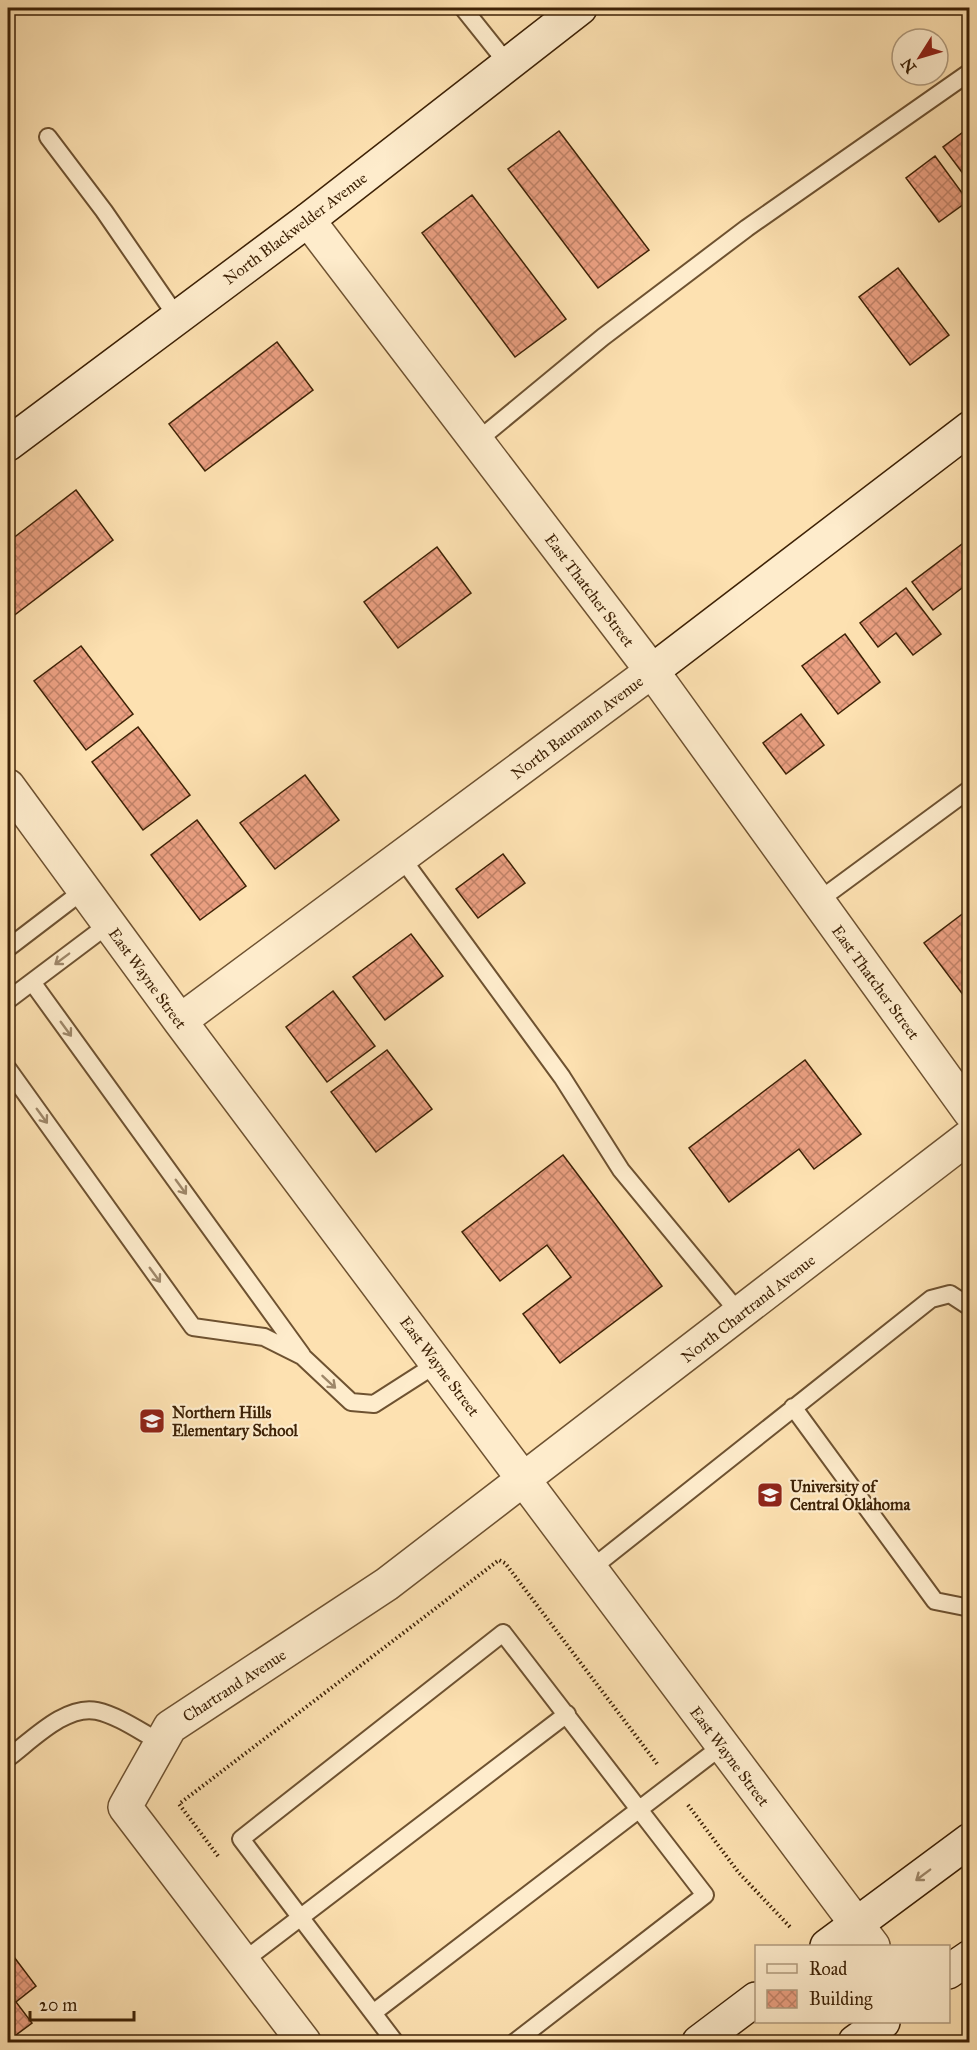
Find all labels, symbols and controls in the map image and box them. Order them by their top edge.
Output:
north arrow [890,27,950,87]
text: N [896,54,920,77]
street label: North Blackwelder Avenue [220,168,371,289]
street label: East Thatcher Street [541,530,639,651]
street label: North Baumann Avenue [508,671,647,783]
street label: East Thatcher Street [828,921,924,1044]
street label: East Wayne Street [105,924,191,1033]
one-way arrow [55,953,71,965]
one-way arrow [60,1021,72,1037]
one-way arrow [35,1108,48,1124]
one-way arrow [174,1179,187,1195]
street label: North Chartrand Avenue [678,1250,819,1367]
one-way arrow [149,1266,161,1282]
street label: East Wayne Street [396,1313,484,1420]
one-way arrow [321,1375,336,1389]
place label: Northern Hills Elementary School [172,1403,298,1441]
school or university icon: Northern Hills Elementary School [137,1406,167,1436]
place label: University of Central Oklahoma [790,1477,911,1514]
school or university icon: University of Central Oklahoma [755,1480,785,1510]
street label: Chartrand Avenue [179,1645,290,1726]
street label: East Wayne Street [686,1703,774,1810]
one-way arrow [915,1869,931,1881]
legend [755,1945,950,2023]
text: Road [809,1958,847,1980]
scale bar [30,1984,134,2022]
text: Building [809,1988,873,2011]
text: 20 m [39,1994,77,2016]

